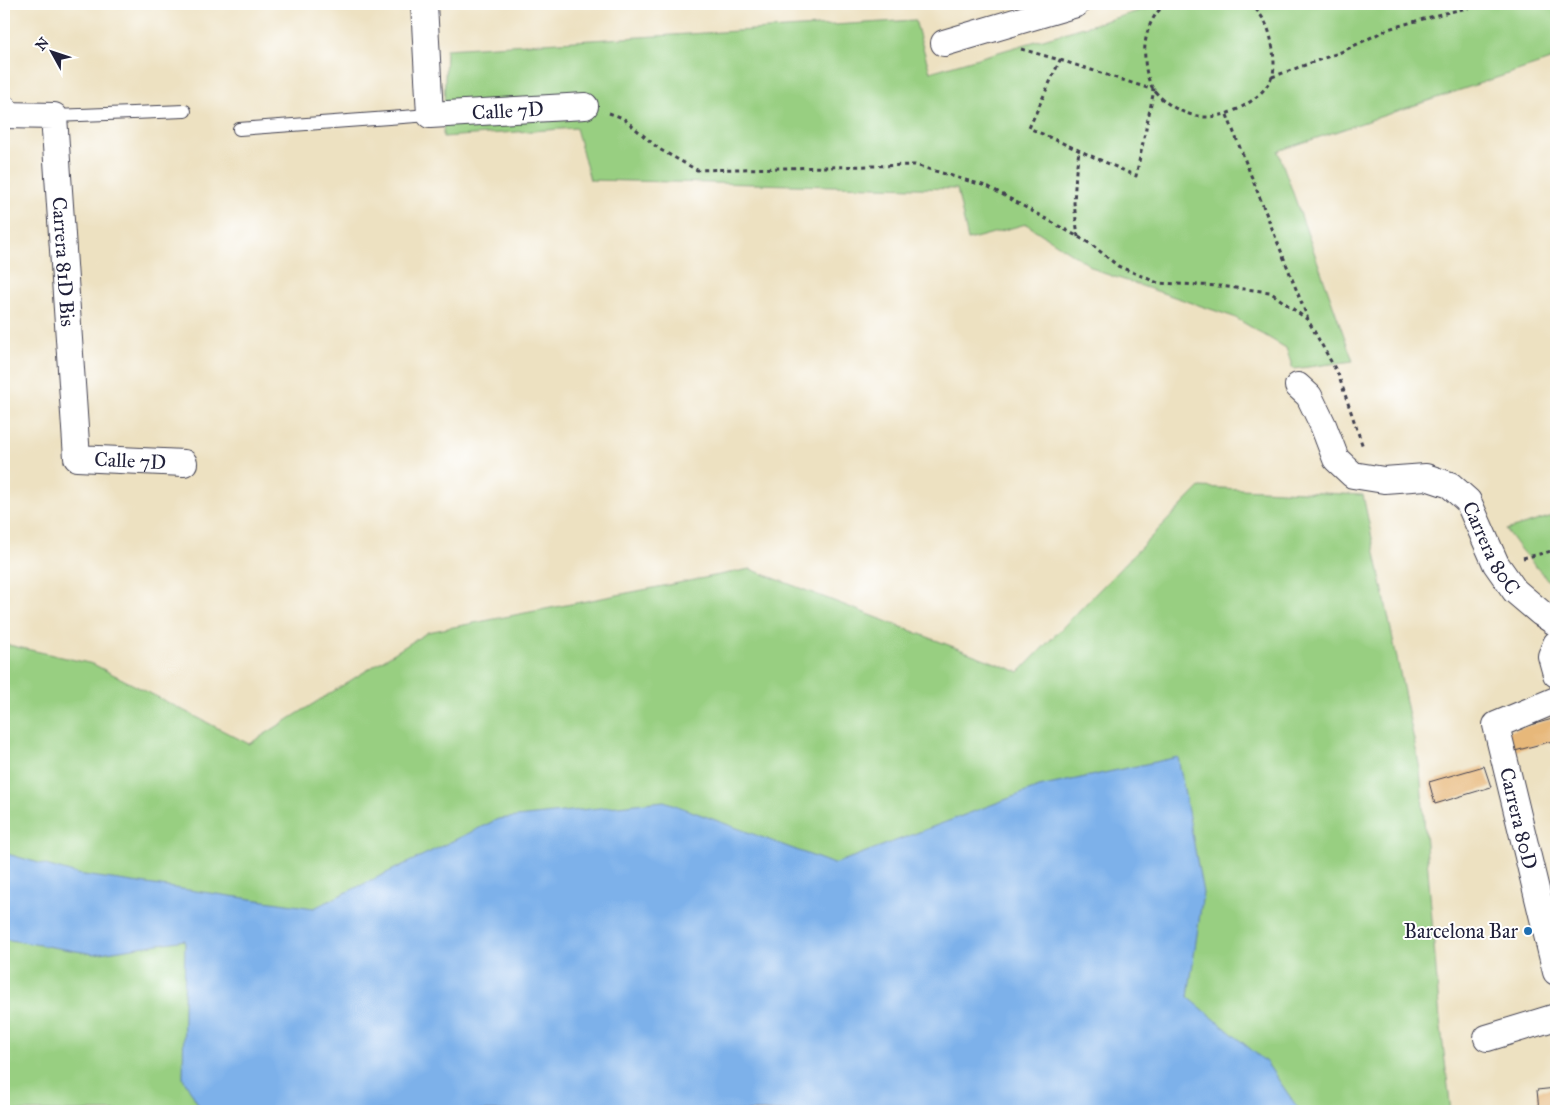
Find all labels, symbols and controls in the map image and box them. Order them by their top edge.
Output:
north arrow [28,28,78,78]
text: N [32,34,53,54]
street label: Calle 7D [471,96,544,125]
street label: Carrera 81D Bis [47,196,80,327]
street label: Calle 7D [94,447,167,474]
street label: Carrera 80C [1458,498,1525,599]
street label: Carrera 80D [1495,765,1543,871]
place label: Barcelona Bar [1404,919,1518,943]
marker: Barcelona Bar [1522,925,1534,937]

